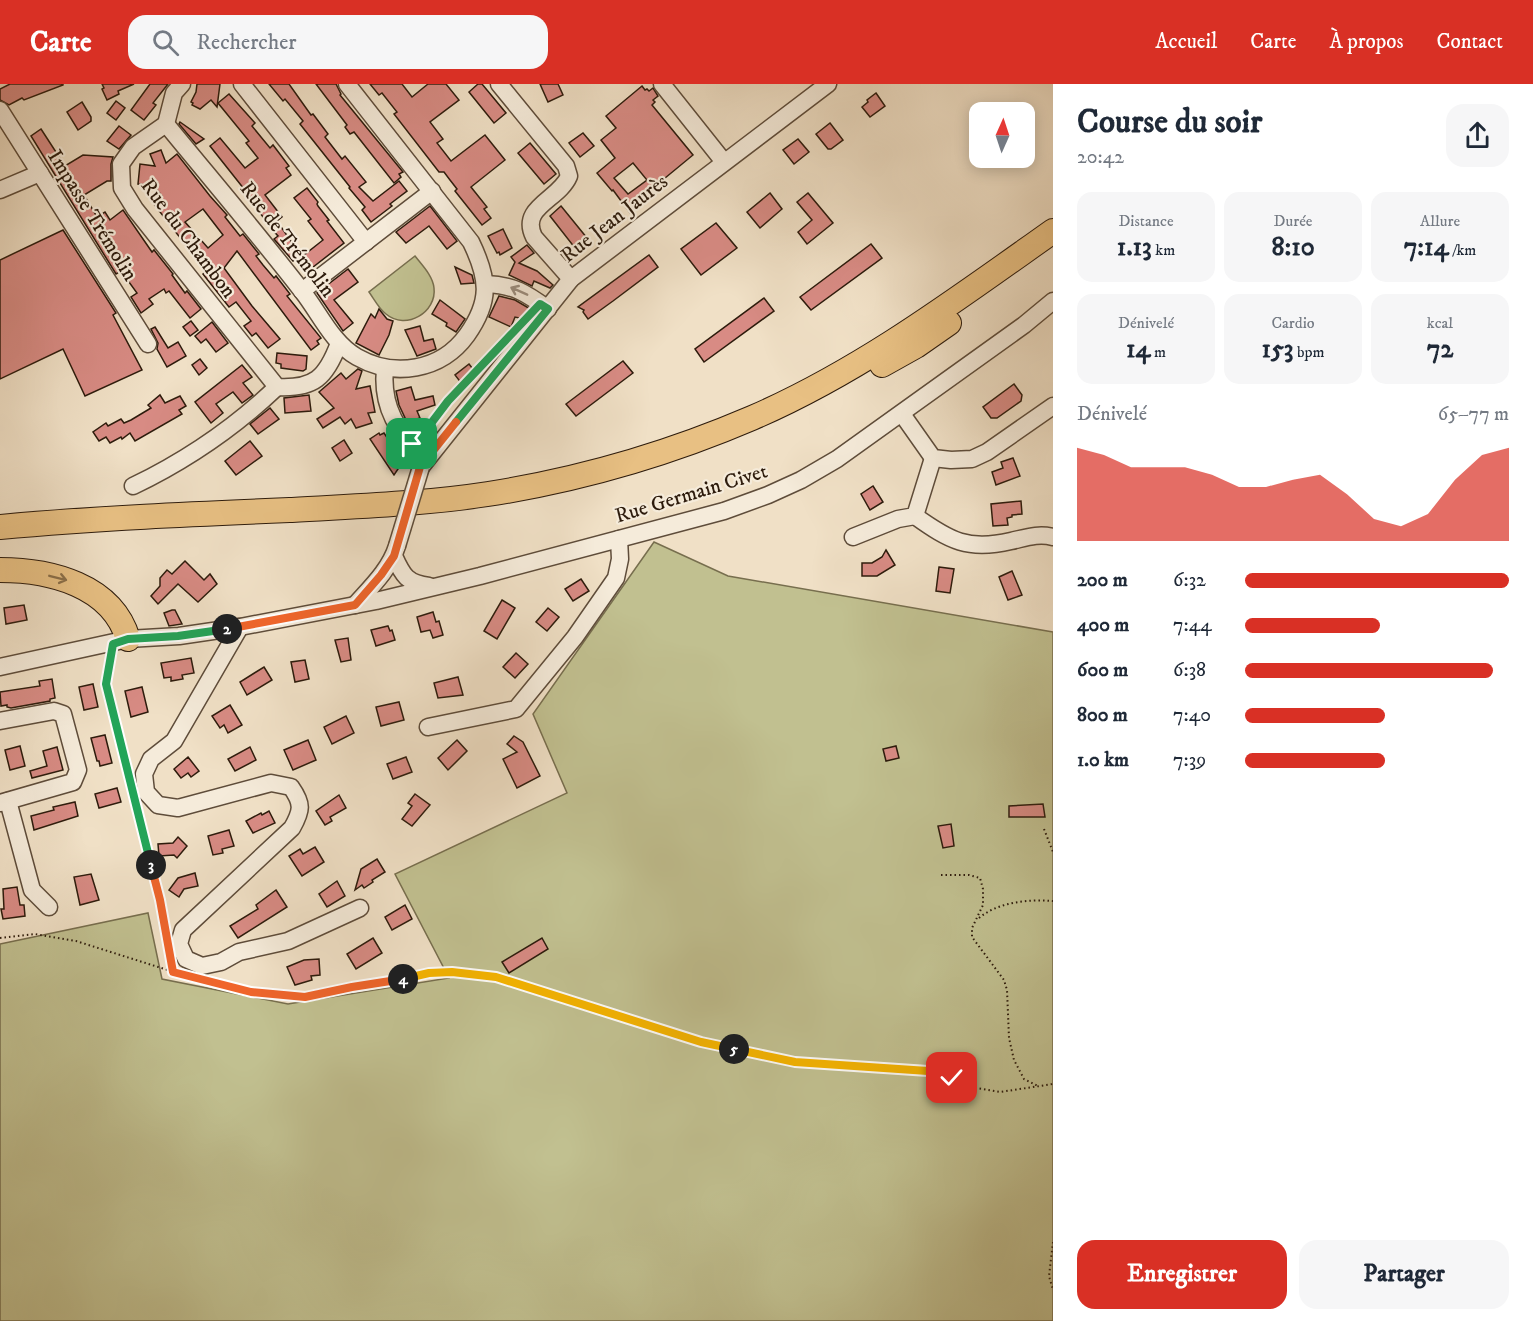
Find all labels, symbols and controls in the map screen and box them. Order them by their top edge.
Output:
search box [128,15,548,69]
text: Carte [30,25,92,60]
icon: search [149,26,182,59]
text: Rechercher [197,29,297,56]
text: Accueil [1155,29,1217,55]
text: Carte [1250,29,1296,55]
text: À propos [1329,29,1404,55]
text: Contact [1437,29,1503,55]
north arrow [969,102,1035,168]
map controls [969,102,1035,168]
text: Course du soir [1077,102,1262,143]
button: share [1446,104,1509,167]
street label: Impasse Trémolin [41,145,143,286]
text: 20:42 [1077,145,1124,170]
street label: Rue Jean Jaurès [556,169,673,269]
street label: Rue du Chambon [135,174,242,304]
street label: Rue de Trémolin [234,177,340,303]
text: Distance [1118,211,1174,231]
text: Durée [1274,211,1312,231]
text: Allure [1420,211,1460,231]
text: 1.13 [1117,231,1152,264]
text: 8:10 [1271,231,1315,264]
text: 7:14 [1404,231,1449,264]
text: km [1152,240,1175,260]
text: /km [1449,240,1476,260]
one-way arrow [510,285,528,296]
text: Dénivelé [1118,313,1174,333]
text: Cardio [1271,313,1315,333]
text: kcal [1427,313,1453,333]
text: 14 [1126,333,1151,366]
text: 153 [1262,333,1294,366]
text: 72 [1427,333,1453,366]
text: m [1151,342,1166,362]
text: bpm [1294,342,1325,362]
text: Dénivelé [1077,402,1147,427]
text: 65–77 m [1438,402,1509,427]
pin [386,418,437,469]
icon: arrive [395,427,428,460]
street label: Rue Germain Civet [612,458,771,529]
text: 200 m [1077,568,1128,593]
text: 6:32 [1173,568,1206,593]
one-way arrow [48,572,67,584]
text: 400 m [1077,613,1129,638]
text: 7:44 [1173,613,1212,638]
pin: 2 [212,614,242,644]
text: 2 [223,619,231,639]
text: 600 m [1077,658,1128,683]
text: 6:38 [1173,658,1206,683]
text: 800 m [1077,703,1128,728]
text: 7:40 [1173,703,1211,728]
text: 1.0 km [1077,748,1129,773]
text: 7:39 [1173,748,1206,773]
pin: 3 [136,850,166,880]
text: 3 [148,855,154,875]
pin: 4 [388,964,418,994]
text: 4 [398,969,408,989]
pin: 5 [719,1034,749,1064]
text: 5 [730,1039,738,1059]
pin [926,1052,977,1103]
icon: check [935,1061,968,1094]
button: Enregistrer [1077,1240,1287,1309]
button: Partager [1299,1240,1509,1309]

